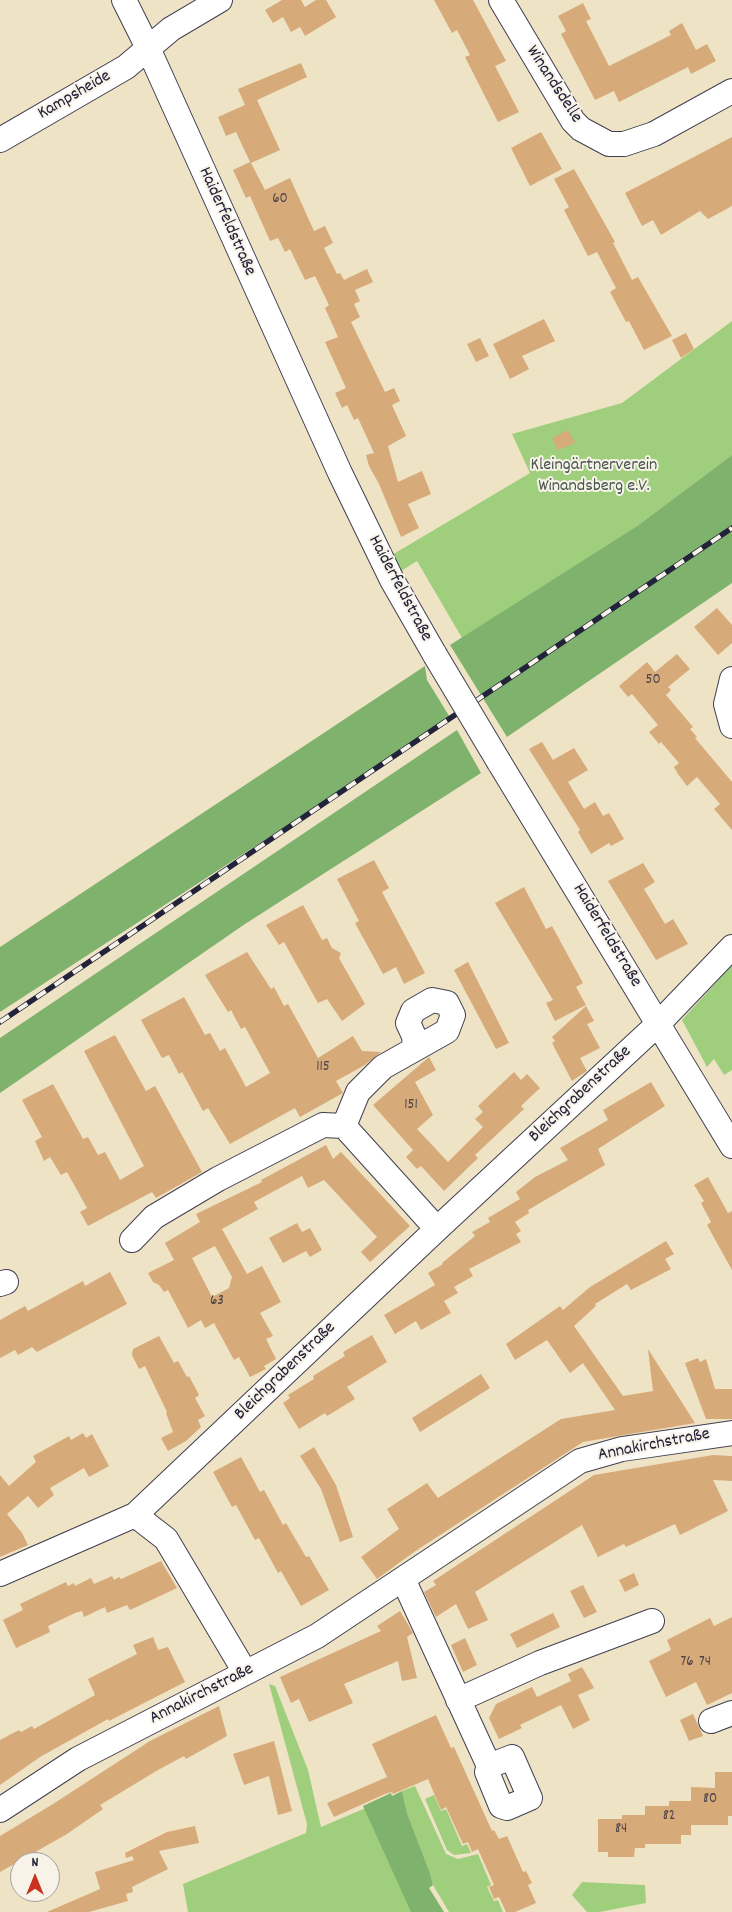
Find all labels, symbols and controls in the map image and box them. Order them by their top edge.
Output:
street label: Winandsdelle [520,42,586,128]
street label: Kampsheide [35,66,115,126]
street label: Haiderfeldstraße [192,164,260,280]
house number: 60 [272,191,288,209]
park label: Kleingärtnerverein Winandsberg e.V. [531,456,657,498]
street label: Haiderfeldstraße [362,532,436,646]
house number: 50 [645,672,661,690]
street label: Haiderfeldstraße [567,880,645,992]
street label: Bleichgrabenstraße [525,1042,637,1148]
house number: 115 [316,1059,330,1077]
house number: 151 [404,1097,418,1115]
house number: 63 [210,1293,224,1311]
street label: Bleichgrabenstraße [231,1318,341,1426]
street label: Annakirchstraße [596,1425,712,1467]
house number: 76 [680,1654,694,1672]
house number: 74 [699,1654,711,1672]
street label: Annakirchstraße [147,1660,257,1730]
house number: 80 [703,1791,717,1809]
house number: 82 [663,1808,675,1826]
house number: 84 [615,1821,627,1839]
north arrow [10,1852,60,1902]
text: N [32,1853,38,1873]

